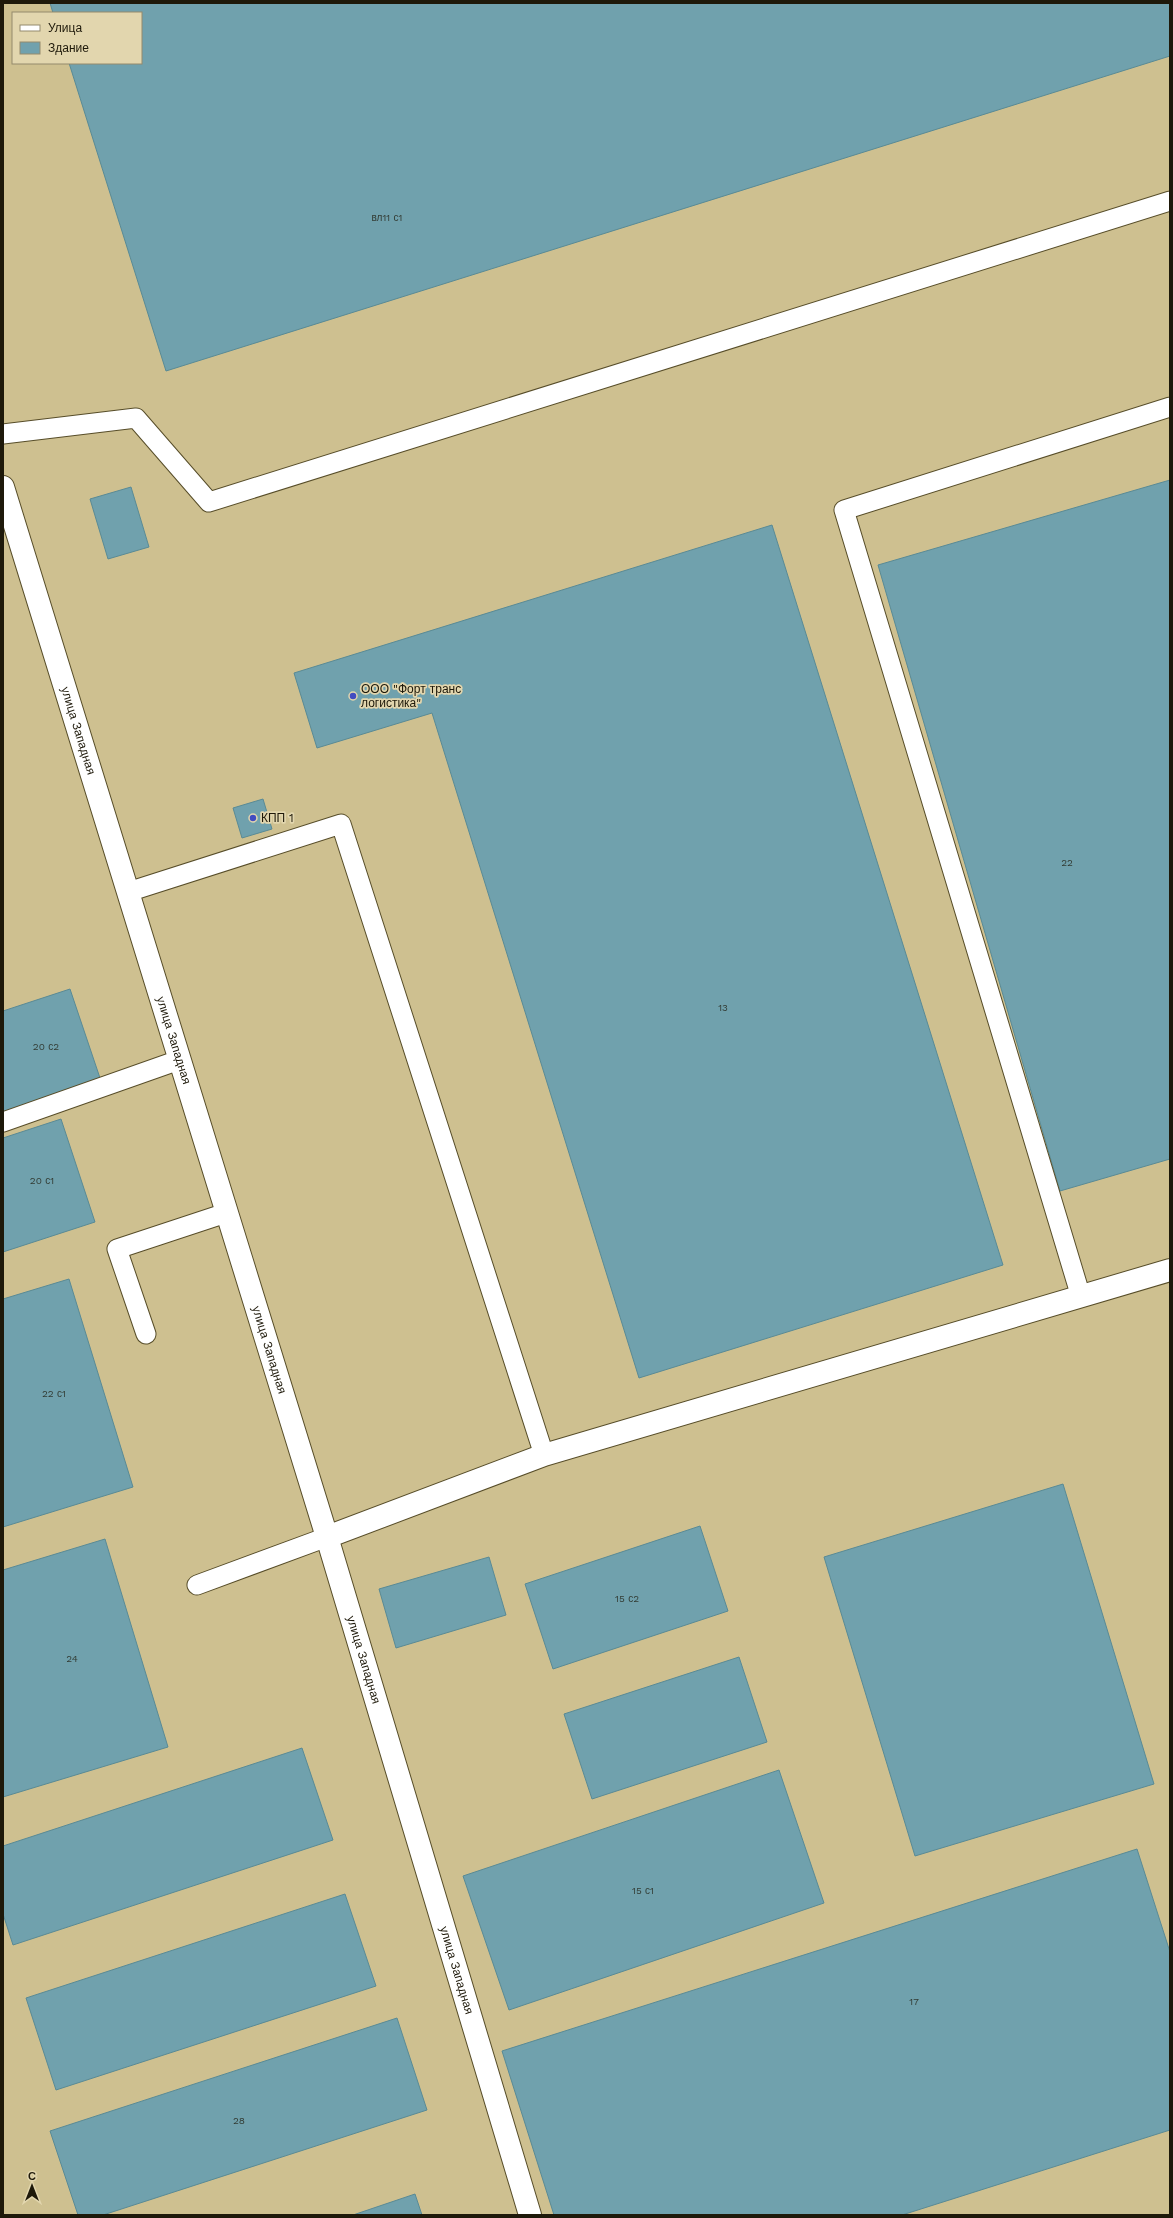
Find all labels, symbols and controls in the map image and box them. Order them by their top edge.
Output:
legend [12,12,142,64]
text: Улица [48,21,82,35]
text: Здание [48,41,89,55]
house number: вл11 с1 [371,212,403,223]
place label: ООО "Форт транс логистика" [361,682,461,710]
street label: улица Западная [58,685,98,776]
marker: ООО "Форт транс логистика" [348,691,358,701]
place label: КПП 1 [261,811,294,825]
marker: КПП 1 [248,813,258,823]
house number: 22 [1061,857,1073,868]
street label: улица Западная [154,995,194,1086]
house number: 13 [718,1002,728,1013]
house number: 20 с2 [33,1041,59,1052]
house number: 20 с1 [30,1175,54,1186]
street label: улица Западная [249,1304,289,1395]
house number: 22 с1 [42,1388,66,1399]
house number: 15 с2 [615,1593,639,1604]
street label: улица Западная [344,1614,384,1705]
house number: 24 [66,1653,78,1664]
house number: 15 с1 [632,1885,654,1896]
street label: улица Западная [437,1925,476,2016]
house number: 17 [909,1996,919,2007]
house number: 28 [233,2115,245,2126]
north arrow [12,2166,52,2206]
text: С [28,2170,36,2183]

